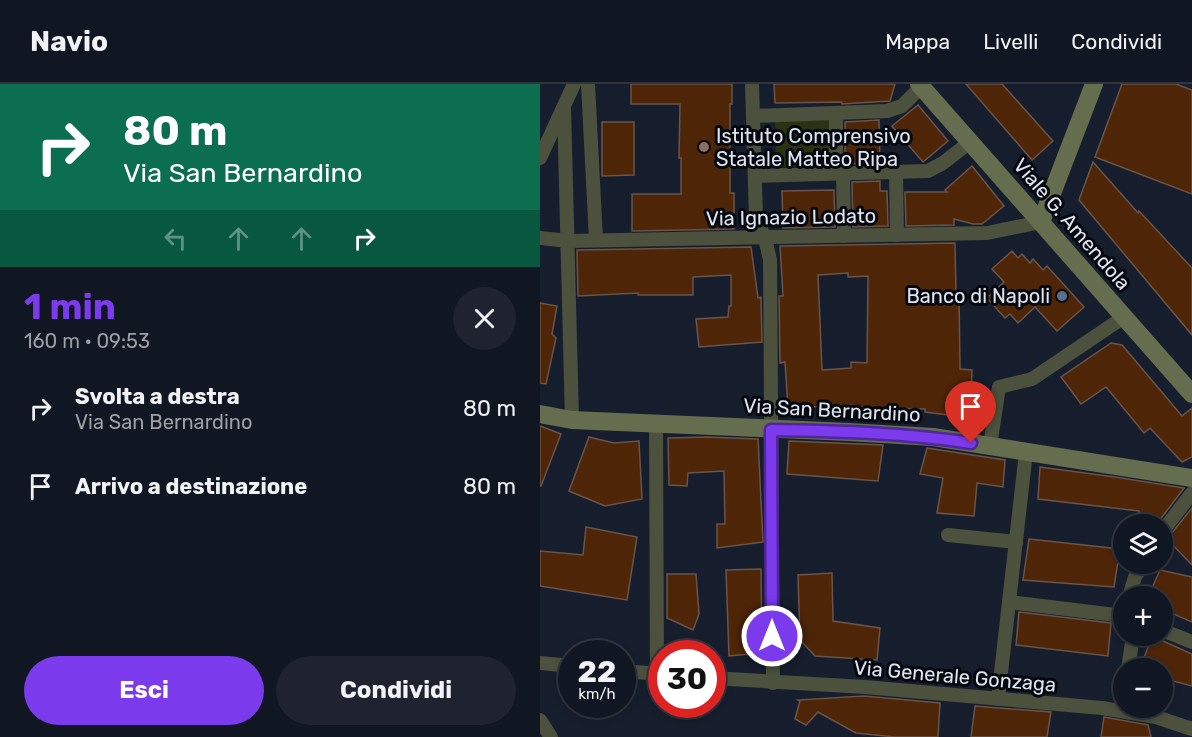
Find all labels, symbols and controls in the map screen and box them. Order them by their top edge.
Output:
text: Navio [30,25,108,58]
text: Mappa [885,29,950,54]
text: Livelli [983,29,1038,54]
text: Condividi [1071,29,1162,54]
text: 80 m [123,106,227,156]
icon: right [24,108,102,186]
place label: Istituto Comprensivo Statale Matteo Ripa [716,124,911,171]
marker: Istituto Comprensivo Statale Matteo Ripa [697,140,711,154]
street label: Viale G. Amendola [1008,153,1136,295]
text: Via San Bernardino [123,157,362,189]
street label: Via Ignazio Lodato [706,204,876,230]
icon: left [159,222,192,255]
icon: ahead [222,222,255,255]
icon: ahead [285,222,318,255]
icon: right [348,222,381,255]
place label: Banco di Napoli [906,284,1050,308]
text: 1 min [24,285,116,328]
button: close [453,287,516,350]
marker: Banco di Napoli [1055,289,1069,303]
text: 160 m · 09:53 [24,329,150,353]
pin [945,381,996,443]
text: Svolta a destra [75,383,240,410]
icon: arrive [954,390,987,423]
icon: right [24,392,57,425]
street label: Via San Bernardino [743,393,921,427]
text: 80 m [463,395,516,422]
text: Via San Bernardino [75,410,252,434]
icon: arrive [24,470,57,503]
text: Arrivo a destinazione [75,473,307,500]
text: 80 m [463,473,516,500]
map controls [1113,514,1173,718]
button: layers [1113,514,1173,574]
button: + [1113,586,1173,646]
position arrow [740,604,804,668]
speed limit sign: 30 [648,640,726,718]
text: 22 [578,654,617,690]
street label: Via Generale Gonzaga [853,655,1057,697]
button: Esci [24,656,264,725]
button: Condividi [276,656,516,725]
button: − [1113,658,1173,718]
text: km/h [578,685,616,703]

